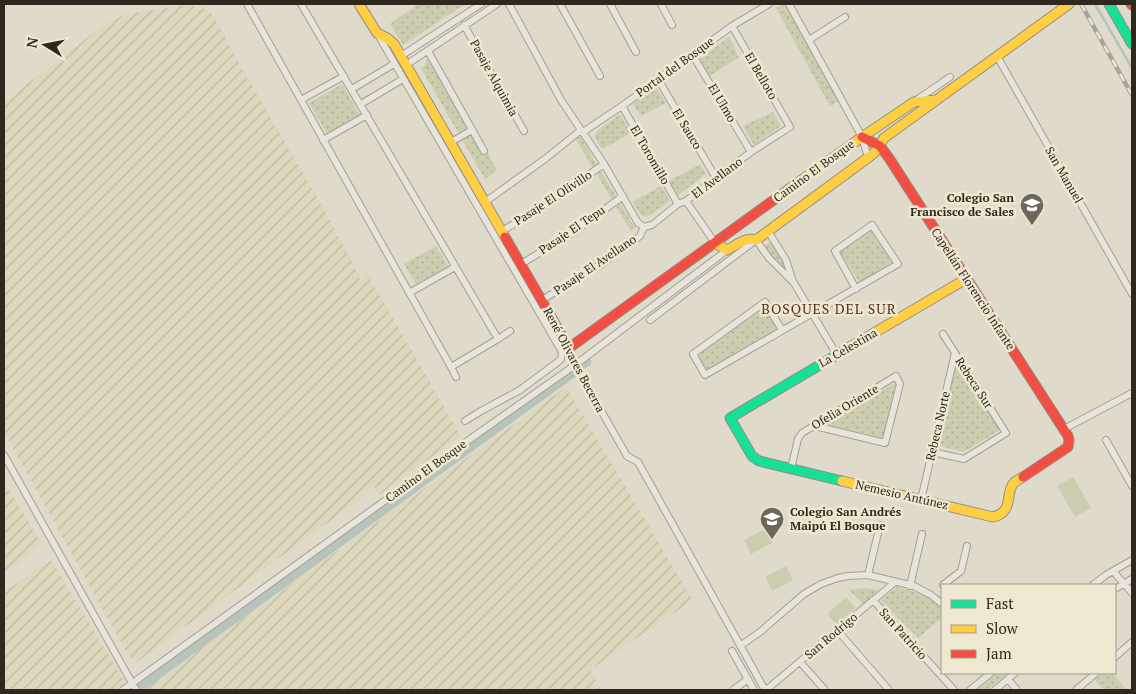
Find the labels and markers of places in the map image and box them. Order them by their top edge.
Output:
place label: Colegio San Francisco de Sales [910,190,1015,219]
school or university icon: Colegio San Francisco de Sales [1019,192,1045,226]
place label: Colegio San Andrés Maipú El Bosque [790,504,902,533]
school or university icon: Colegio San Andrés Maipú El Bosque [759,506,785,540]

